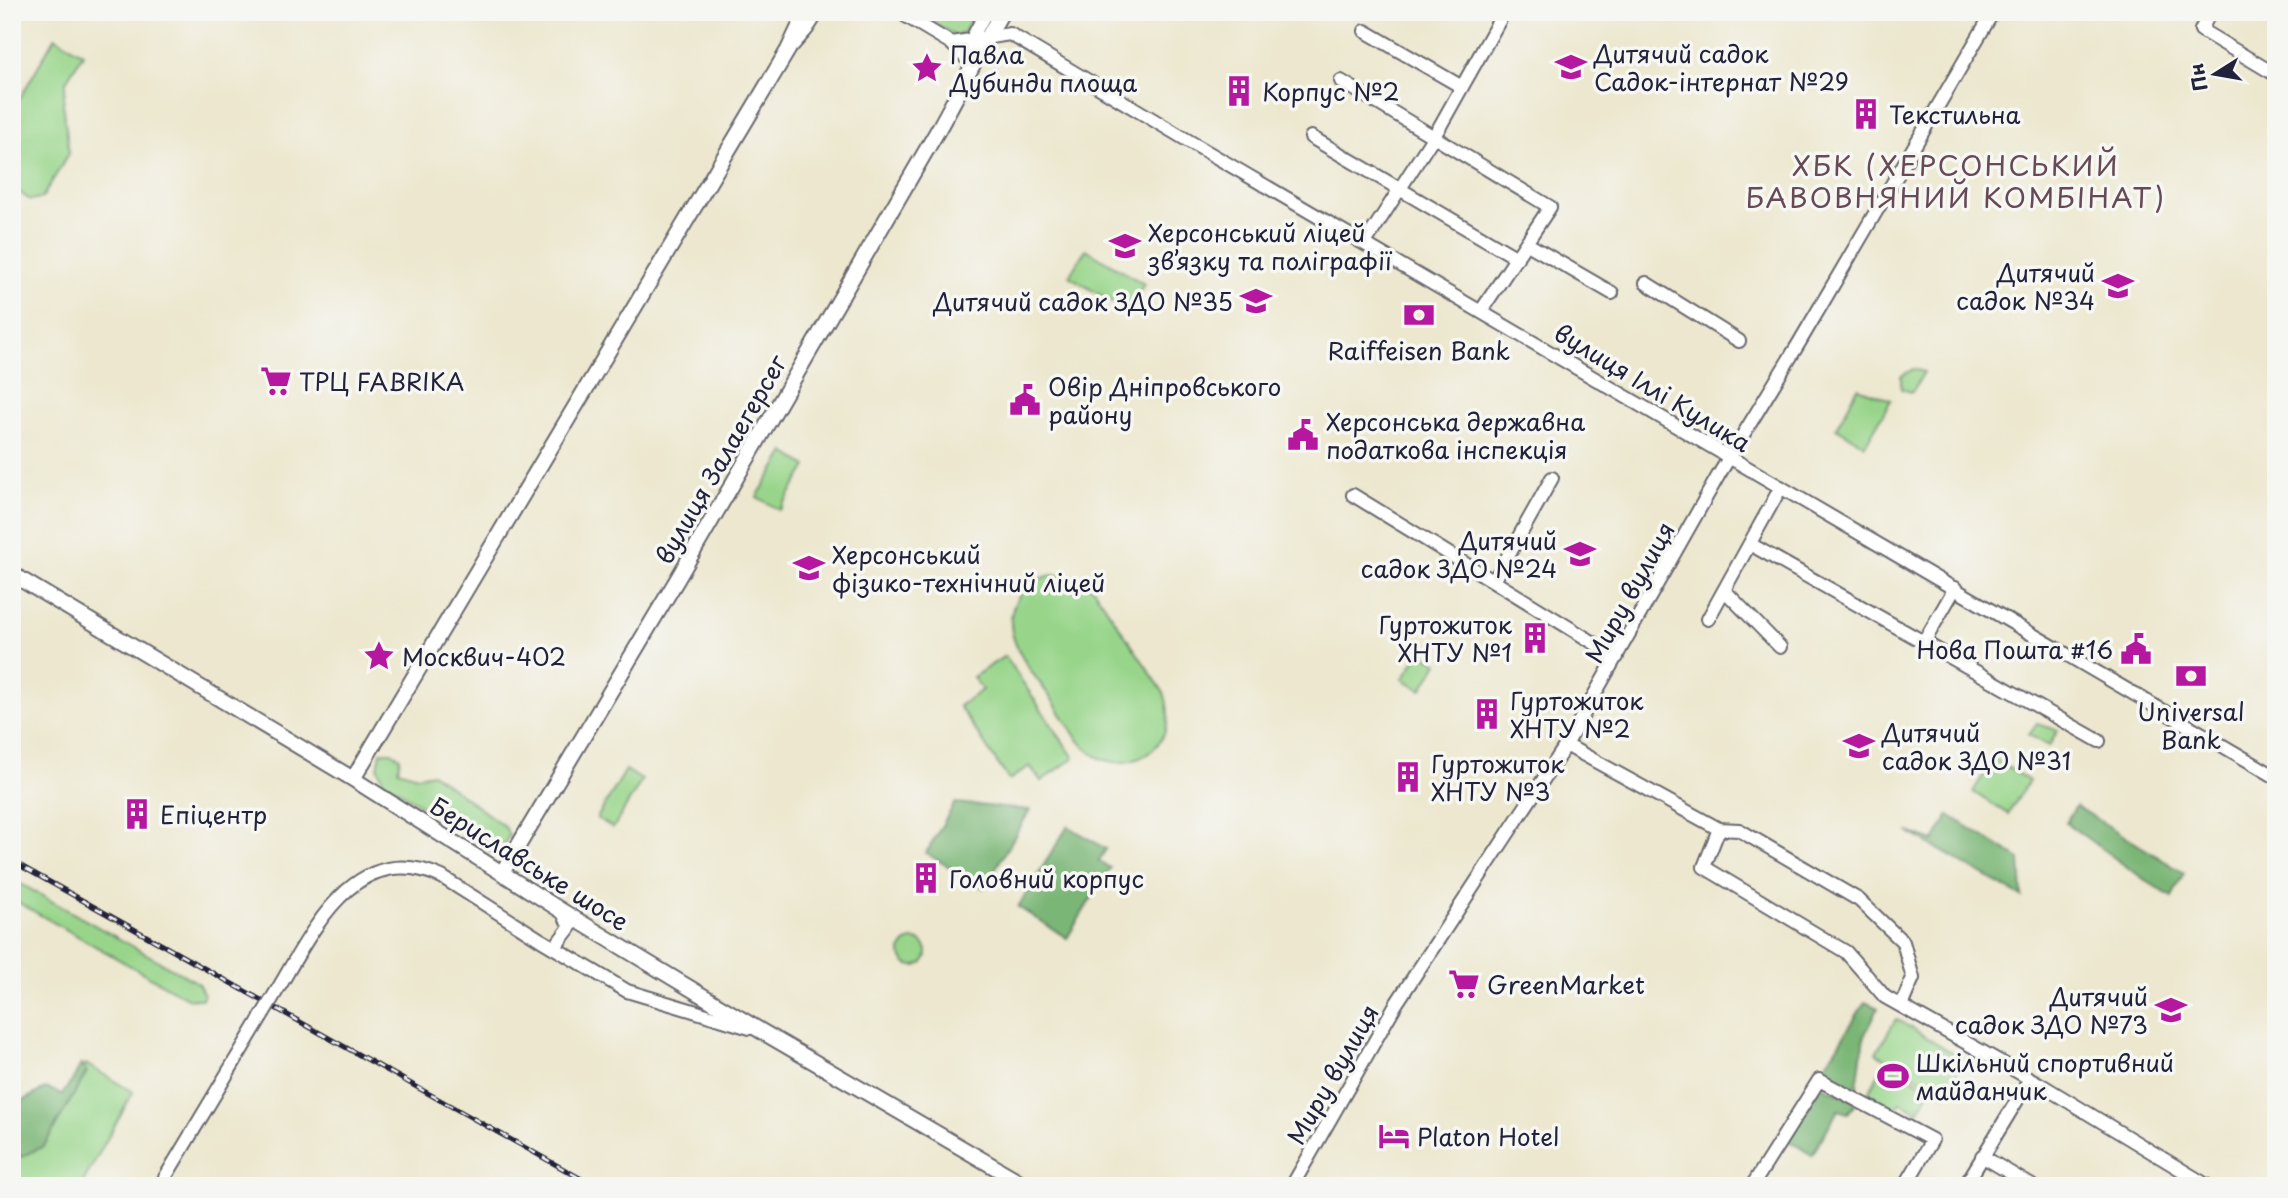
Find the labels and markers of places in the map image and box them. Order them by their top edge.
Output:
place label: Дитячий садок Садок-інтернат №29 [1593,35,1849,99]
place label: Павла Дубинди площа [949,36,1137,100]
school or university icon: Дитячий садок Садок-інтернат №29 [1554,50,1588,84]
place icon: Павла Дубинди площа [910,51,944,85]
place label: Корпус №2 [1262,73,1400,109]
building icon: Корпус №2 [1222,74,1256,108]
place label: Текстильна [1889,96,2021,132]
building icon: Текстильна [1849,97,1883,131]
place label: Херсонський ліцей зв’язку та поліграфії [1147,214,1393,278]
school or university icon: Херсонський ліцей зв’язку та поліграфії [1108,229,1142,263]
place label: Дитячий садок №34 [1956,254,2095,318]
school or university icon: Дитячий садок №34 [2101,269,2135,303]
place label: Дитячий садок ЗДО №35 [933,283,1233,319]
school or university icon: Дитячий садок ЗДО №35 [1239,284,1273,318]
bank icon: Raiffeisen Bank [1402,298,1436,332]
place label: Raiffeisen Bank [1328,332,1510,368]
place label: ТРЦ FABRIKA [299,363,464,399]
supermarket icon: ТРЦ FABRIKA [259,364,293,398]
place label: Овір Дніпровського району [1048,368,1281,432]
public building icon: Овір Дніпровського району [1008,383,1042,417]
place label: Херсонська державна податкова інспекція [1326,403,1585,467]
public building icon: Херсонська державна податкова інспекція [1286,418,1320,452]
place label: Дитячий садок ЗДО №24 [1361,522,1557,586]
place label: Херсонський фізико-технічний ліцей [832,536,1105,600]
school or university icon: Дитячий садок ЗДО №24 [1563,537,1597,571]
school or university icon: Херсонський фізико-технічний ліцей [792,551,826,585]
place label: Гуртожиток ХНТУ №1 [1379,606,1513,670]
building icon: Гуртожиток ХНТУ №1 [1518,621,1552,655]
place label: Нова Пошта #16 [1917,631,2113,667]
public building icon: Нова Пошта #16 [2119,632,2153,666]
place label: Москвич-402 [402,638,566,674]
place icon: Москвич-402 [362,639,396,673]
bank icon: Universal Bank [2174,659,2208,693]
place label: Гуртожиток ХНТУ №2 [1510,682,1644,746]
place label: Universal Bank [2137,693,2245,757]
building icon: Гуртожиток ХНТУ №2 [1470,697,1504,731]
place label: Дитячий садок ЗДО №31 [1881,714,2071,778]
school or university icon: Дитячий садок ЗДО №31 [1842,729,1876,763]
place label: Гуртожиток ХНТУ №3 [1431,745,1565,809]
building icon: Гуртожиток ХНТУ №3 [1391,760,1425,794]
place label: Епіцентр [160,796,267,832]
building icon: Епіцентр [120,797,154,831]
place label: Головний корпус [949,860,1144,896]
building icon: Головний корпус [909,861,943,895]
place label: GreenMarket [1487,966,1645,1002]
supermarket icon: GreenMarket [1447,967,1481,1001]
place label: Дитячий садок ЗДО №73 [1955,978,2148,1042]
school or university icon: Дитячий садок ЗДО №73 [2154,993,2188,1027]
place label: Шкільний спортивний майданчик [1916,1044,2174,1108]
sports icon: Шкільний спортивний майданчик [1876,1059,1910,1093]
place label: Platon Hotel [1417,1118,1559,1154]
hotel icon: Platon Hotel [1377,1119,1411,1153]

